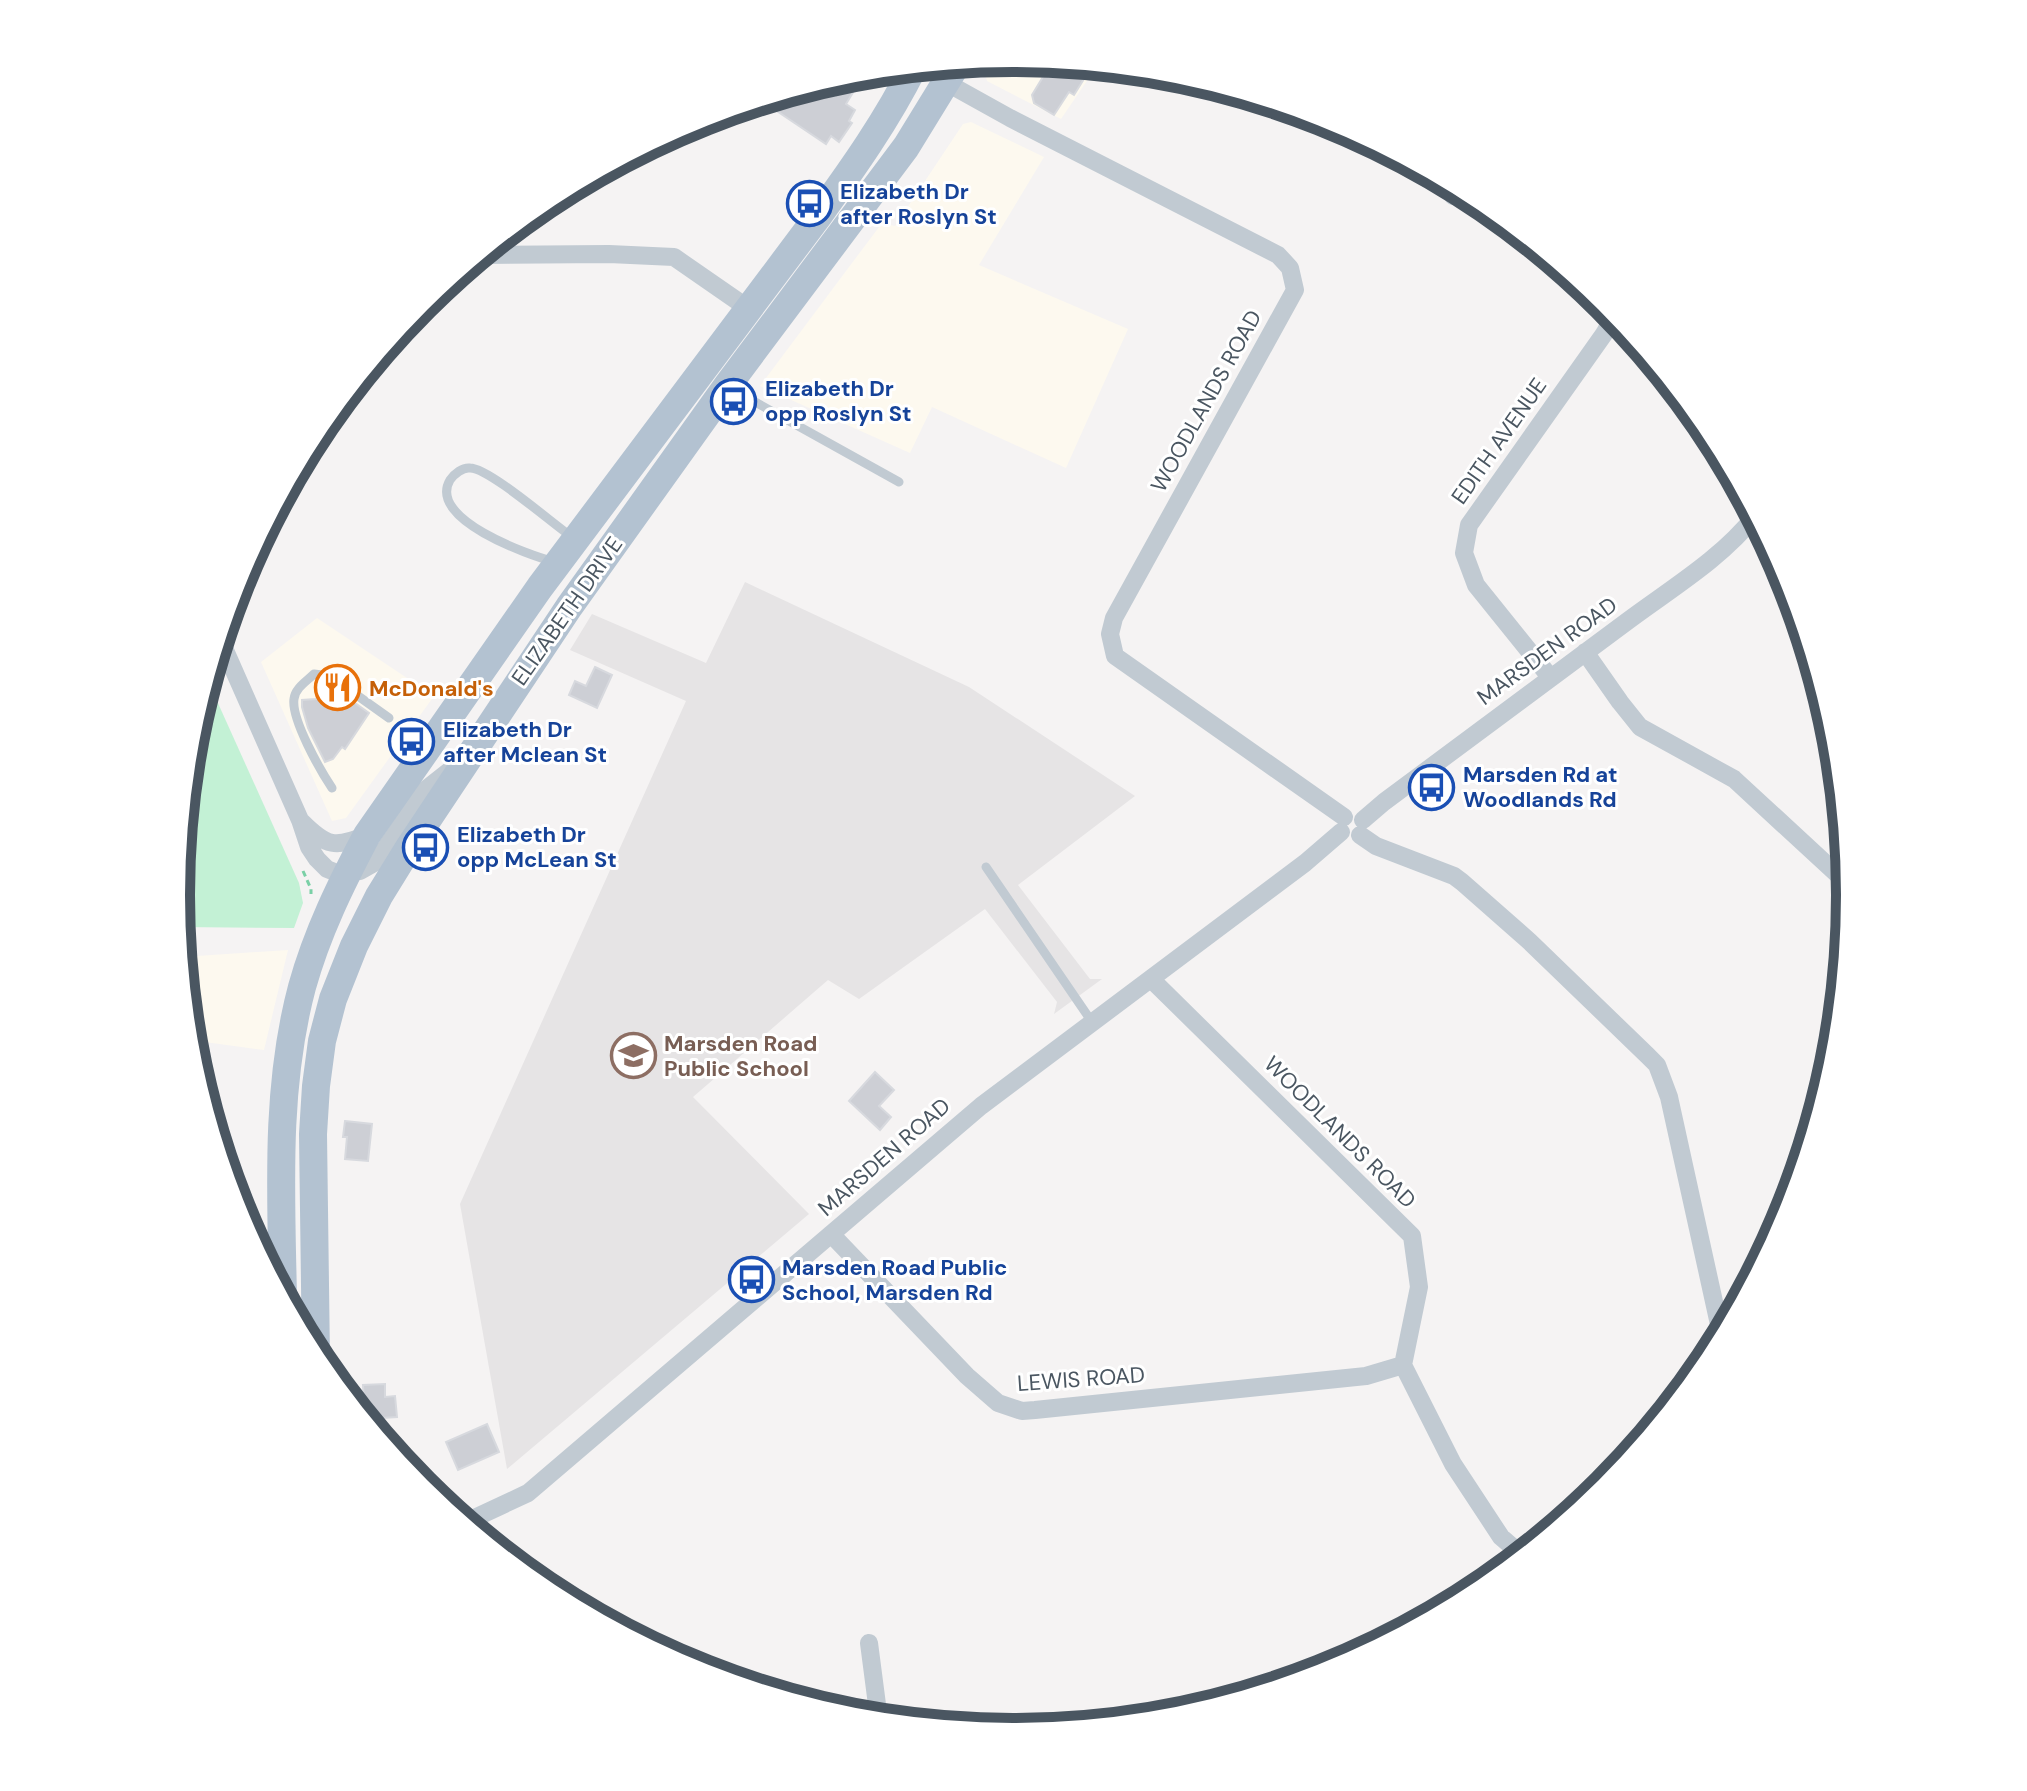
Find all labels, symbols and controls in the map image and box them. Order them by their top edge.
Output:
place label: Elizabeth Dr after Roslyn St [840,177,997,231]
bus stop icon: Elizabeth Dr after Roslyn St [785,180,833,228]
street label: WOODLANDS ROAD [1144,305,1268,497]
street label: EDITH AVENUE [1445,372,1553,510]
place label: Elizabeth Dr opp Roslyn St [765,374,911,428]
bus stop icon: Elizabeth Dr opp Roslyn St [710,377,758,425]
street label: ELIZABETH DRIVE [505,531,629,691]
street label: MARSDEN ROAD [1471,590,1623,712]
restaurant icon: McDonald's [314,664,362,712]
place label: McDonald's [369,674,494,703]
place label: Elizabeth Dr after Mclean St [443,715,607,769]
bus stop icon: Elizabeth Dr after Mclean St [388,718,436,766]
place label: Marsden Rd at Woodlands Rd [1463,760,1618,814]
bus stop icon: Marsden Rd at Woodlands Rd [1408,763,1456,811]
place label: Elizabeth Dr opp McLean St [457,820,617,874]
bus stop icon: Elizabeth Dr opp McLean St [402,823,450,871]
place label: Marsden Road Public School [664,1029,817,1083]
school or university icon: Marsden Road Public School [609,1032,657,1080]
street label: WOODLANDS ROAD [1258,1050,1422,1214]
street label: MARSDEN ROAD [812,1092,956,1222]
place label: Marsden Road Public School, Marsden Rd [782,1253,1007,1307]
bus stop icon: Marsden Road Public School, Marsden Rd [727,1256,775,1304]
street label: LEWIS ROAD [1016,1360,1146,1398]

